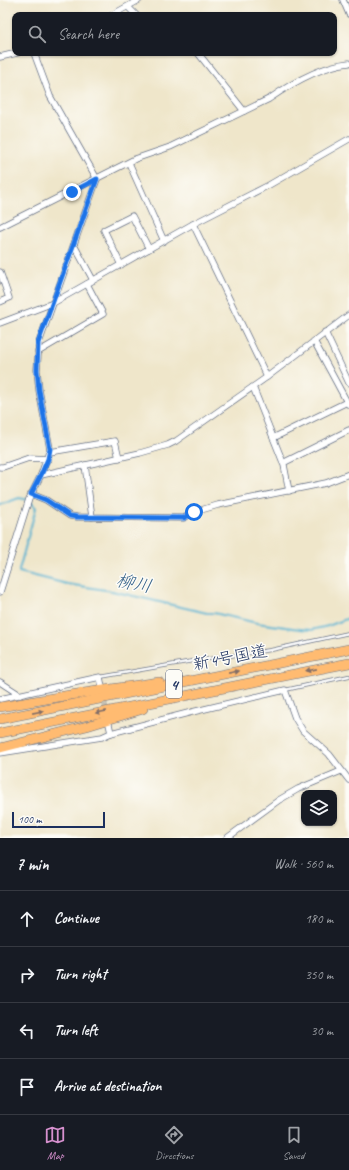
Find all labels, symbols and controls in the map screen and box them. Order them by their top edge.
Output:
search box [12,12,337,56]
icon: search [26,23,48,45]
text: Search here [58,25,119,44]
route end [63,183,81,201]
route start [185,503,203,521]
water label: 柳川 [114,568,154,598]
street label: 新4号国道 [191,640,269,675]
one-way arrow [305,668,317,674]
one-way arrow [228,669,240,675]
road number: 4 [166,670,182,698]
one-way arrow [32,708,44,714]
one-way arrow [95,710,107,716]
map controls [301,790,337,826]
button: layers [301,790,337,826]
scale bar [12,810,105,829]
text: 100 m [18,812,42,826]
text: 7 min [16,854,49,875]
text: Walk · 560 m [274,856,333,872]
icon: ahead [16,908,38,930]
text: Continue [54,909,99,928]
text: 180 m [305,911,333,927]
icon: right [16,964,38,986]
text: Turn right [54,965,107,984]
text: 350 m [305,967,333,983]
icon: left [16,1020,38,1042]
text: Turn left [54,1021,97,1040]
text: 30 m [311,1023,333,1039]
icon: arrive [16,1076,38,1098]
text: Arrive at destination [54,1077,161,1096]
tab: Map [44,1124,66,1162]
tab: Directions [155,1124,194,1162]
tab: Saved [283,1124,305,1162]

